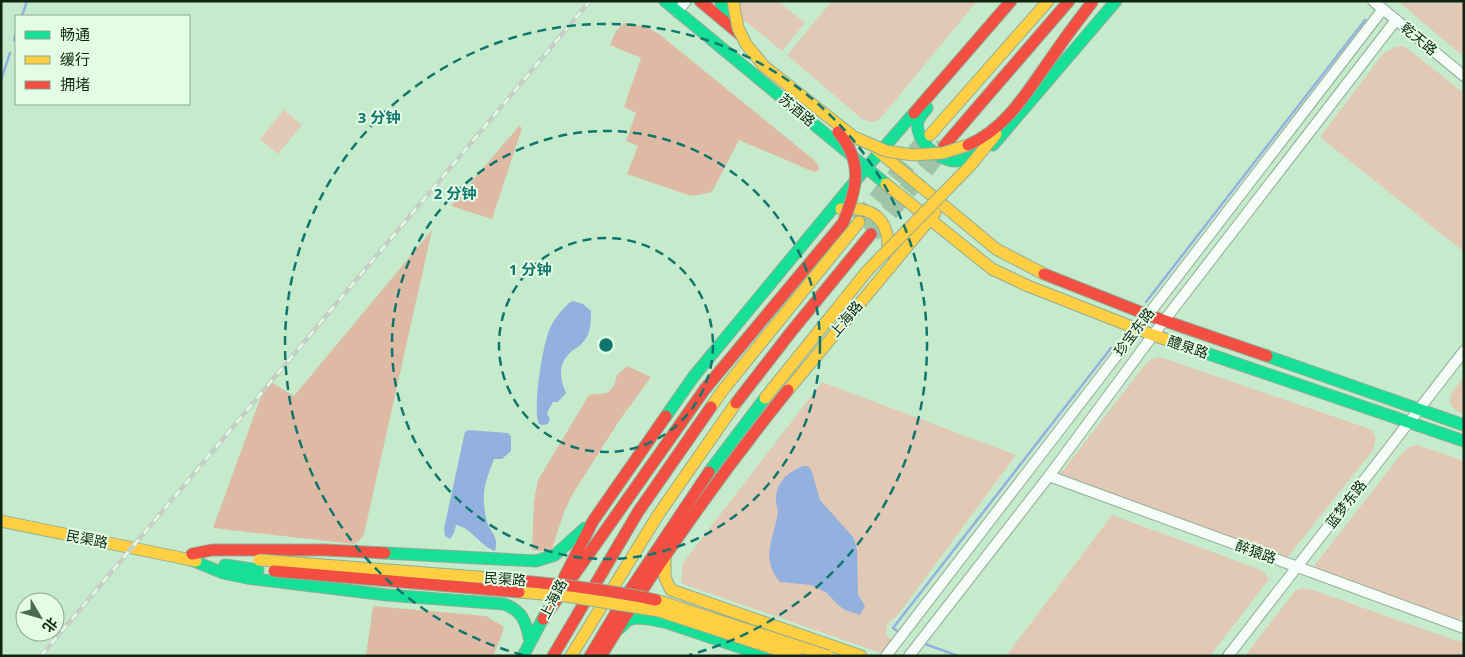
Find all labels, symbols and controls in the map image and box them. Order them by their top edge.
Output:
legend [15,15,190,105]
street label: 乾天路 [1397,18,1442,59]
text: 畅通 [60,24,90,44]
text: 缓行 [60,49,90,69]
text: 拥堵 [60,74,90,94]
street label: 苏酒路 [775,89,820,130]
text: 3 分钟 [358,107,400,127]
text: 2 分钟 [434,183,476,203]
text: 1 分钟 [509,259,551,279]
street label: 上海路 [825,296,866,341]
street label: 珍宝东路 [1109,304,1158,360]
street label: 醴泉路 [1165,331,1211,362]
centre of rings [597,336,615,354]
street label: 蓝梦东路 [1321,476,1370,532]
street label: 民渠路 [65,525,110,552]
street label: 醉猿路 [1233,535,1279,568]
street label: 民渠路 [483,568,527,589]
street label: 上海路 [535,576,571,622]
north arrow [15,592,65,642]
text: 北 [39,614,62,637]

